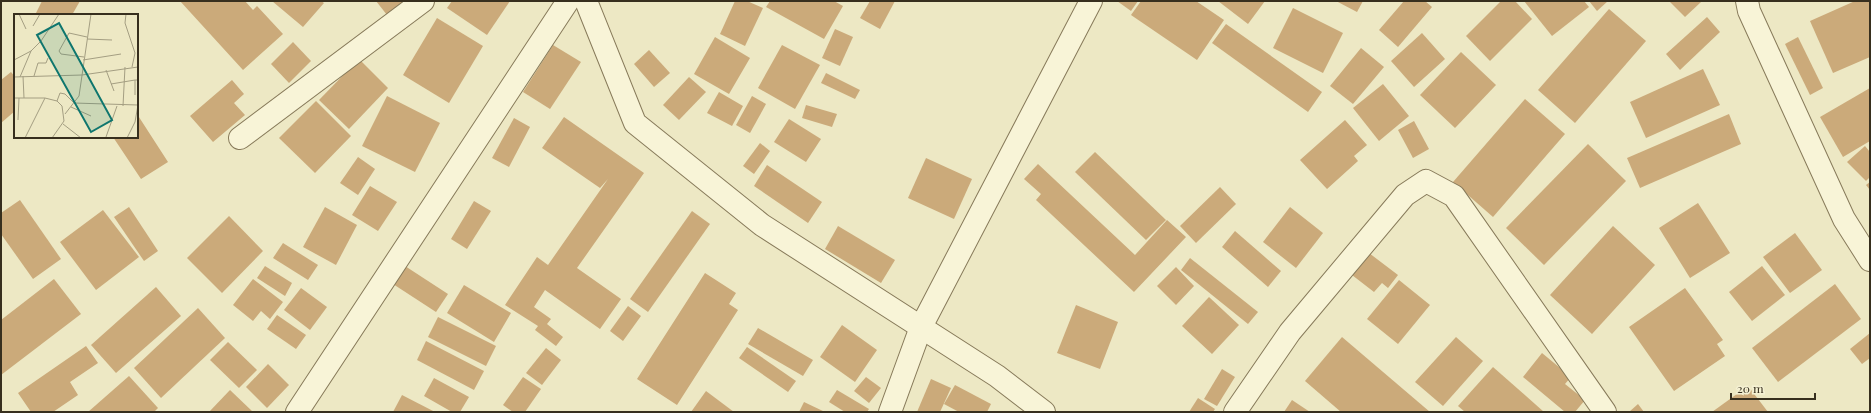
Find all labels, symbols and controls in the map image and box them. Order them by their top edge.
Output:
inset map [14,14,138,138]
scale bar [1731,375,1815,401]
text: 20 m [1737,380,1764,396]

